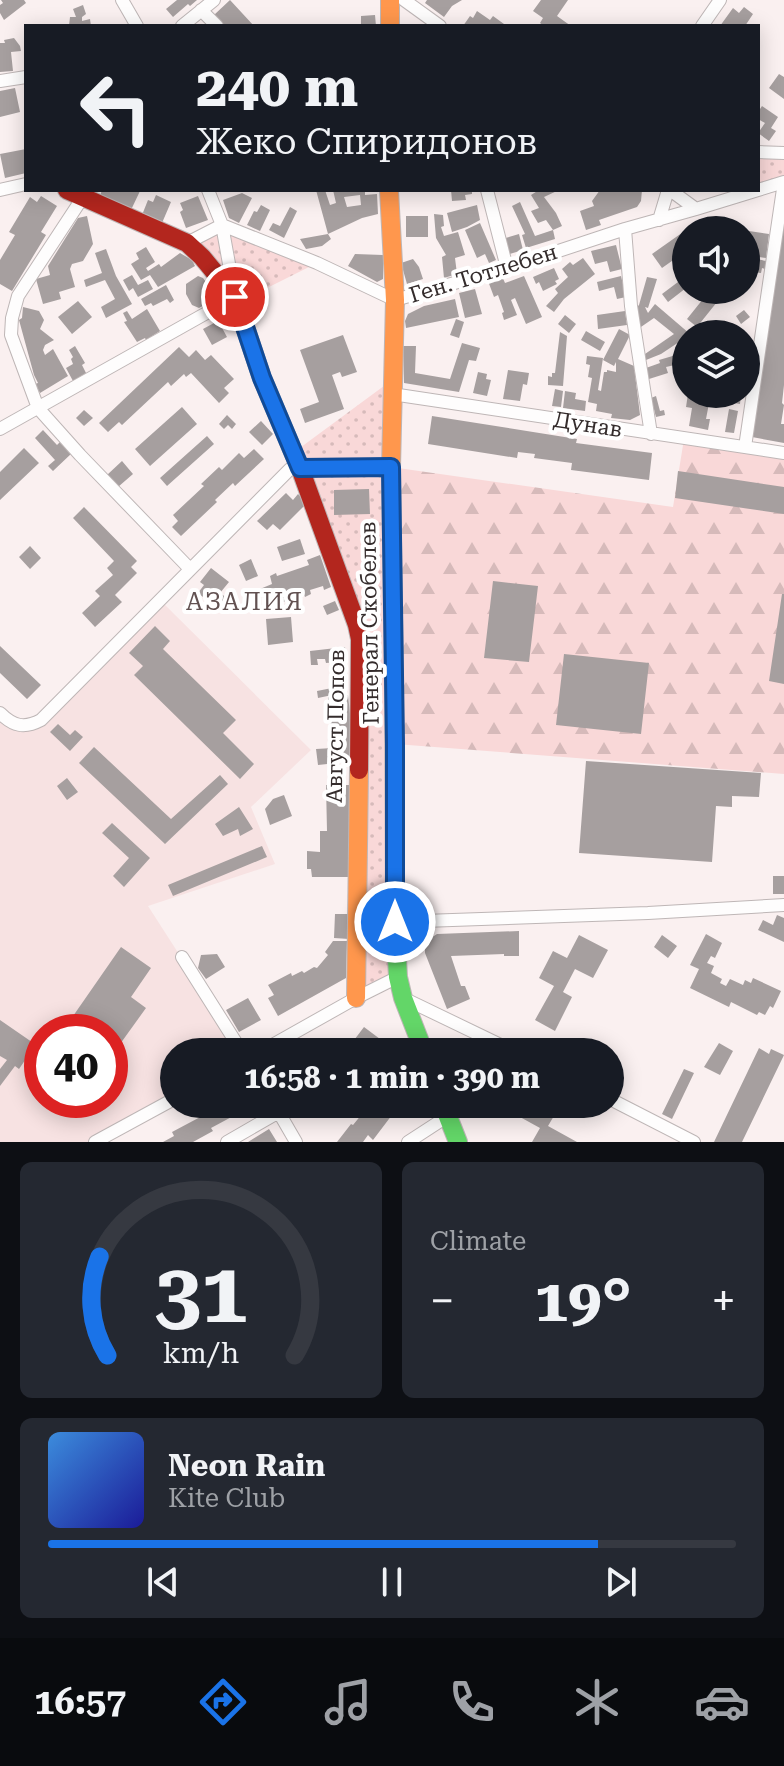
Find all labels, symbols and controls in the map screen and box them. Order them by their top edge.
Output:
text: 240 m [196,54,358,120]
icon: left [64,56,168,160]
text: Жеко Спиридонов [196,121,538,163]
map controls [672,216,760,408]
button: sound [672,216,760,304]
street label: Ген. Тотлебен [406,239,560,308]
pin [201,263,269,331]
icon: arrive [213,275,257,319]
button: layers [672,320,760,408]
street label: Дунав [552,407,624,442]
street label: Генерал Скобелев [355,521,384,725]
district label: АЗАЛИЯ [186,588,304,616]
street label: Август Попов [322,649,349,803]
position arrow [353,880,437,964]
speed limit sign: 40 [24,1014,128,1118]
text: 16:58 · 1 min · 390 m [244,1060,540,1095]
text: Climate [430,1226,526,1256]
text: 31 [154,1245,248,1342]
text: 19° [534,1265,632,1336]
text: − [430,1275,455,1327]
text: + [711,1275,736,1327]
text: km/h [163,1336,239,1370]
text: Neon Rain [168,1448,325,1483]
text: Kite Club [168,1483,285,1513]
icon: previous [141,1560,185,1604]
icon: pause [370,1560,414,1604]
icon: next [599,1560,643,1604]
icon: directions [195,1674,251,1730]
icon: music [320,1674,376,1730]
icon: phone [444,1674,500,1730]
icon: climate [569,1674,625,1730]
icon: car [694,1674,750,1730]
text: 16:57 [34,1681,126,1723]

